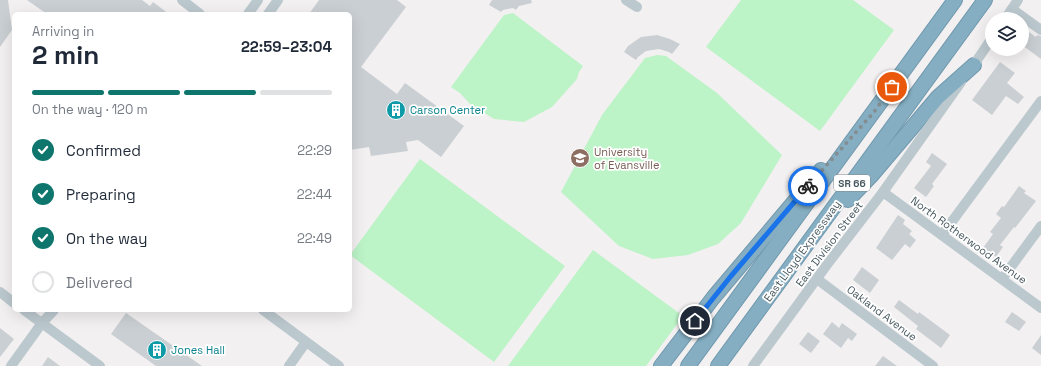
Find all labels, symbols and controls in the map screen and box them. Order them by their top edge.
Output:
map controls [985,12,1029,56]
button: layers [985,12,1029,56]
text: Arriving in [32,23,94,40]
text: 22:59–23:04 [241,37,332,56]
text: 2 min [32,38,99,72]
pin [875,70,909,104]
icon: bag [881,76,903,98]
building icon: Carson Center [385,99,407,121]
text: On the way · 120 m [32,101,148,118]
place label: Carson Center [410,103,485,117]
icon: check [32,139,54,161]
text: Confirmed [66,141,141,160]
text: 22:29 [297,142,332,159]
place label: University of Evansville [594,145,659,172]
school or university icon: University of Evansville [569,147,591,169]
courier [788,166,828,206]
icon: bike [797,175,819,197]
road number: SR 66 [834,175,870,191]
icon: check [32,183,54,205]
text: Preparing [66,185,136,204]
text: 22:44 [297,186,332,203]
street label: North Rotherwood Avenue [908,193,1030,287]
street label: East Lloyd Expressway [761,198,843,304]
street label: East Division Street [792,199,866,289]
icon: check [32,227,54,249]
text: On the way [66,229,147,248]
text: 22:49 [297,230,332,247]
text: Delivered [66,273,133,292]
street label: Oakland Avenue [844,282,920,344]
pin [678,304,712,338]
icon: home [684,310,706,332]
building icon: Jones Hall [146,339,168,361]
place label: Jones Hall [171,343,225,357]

